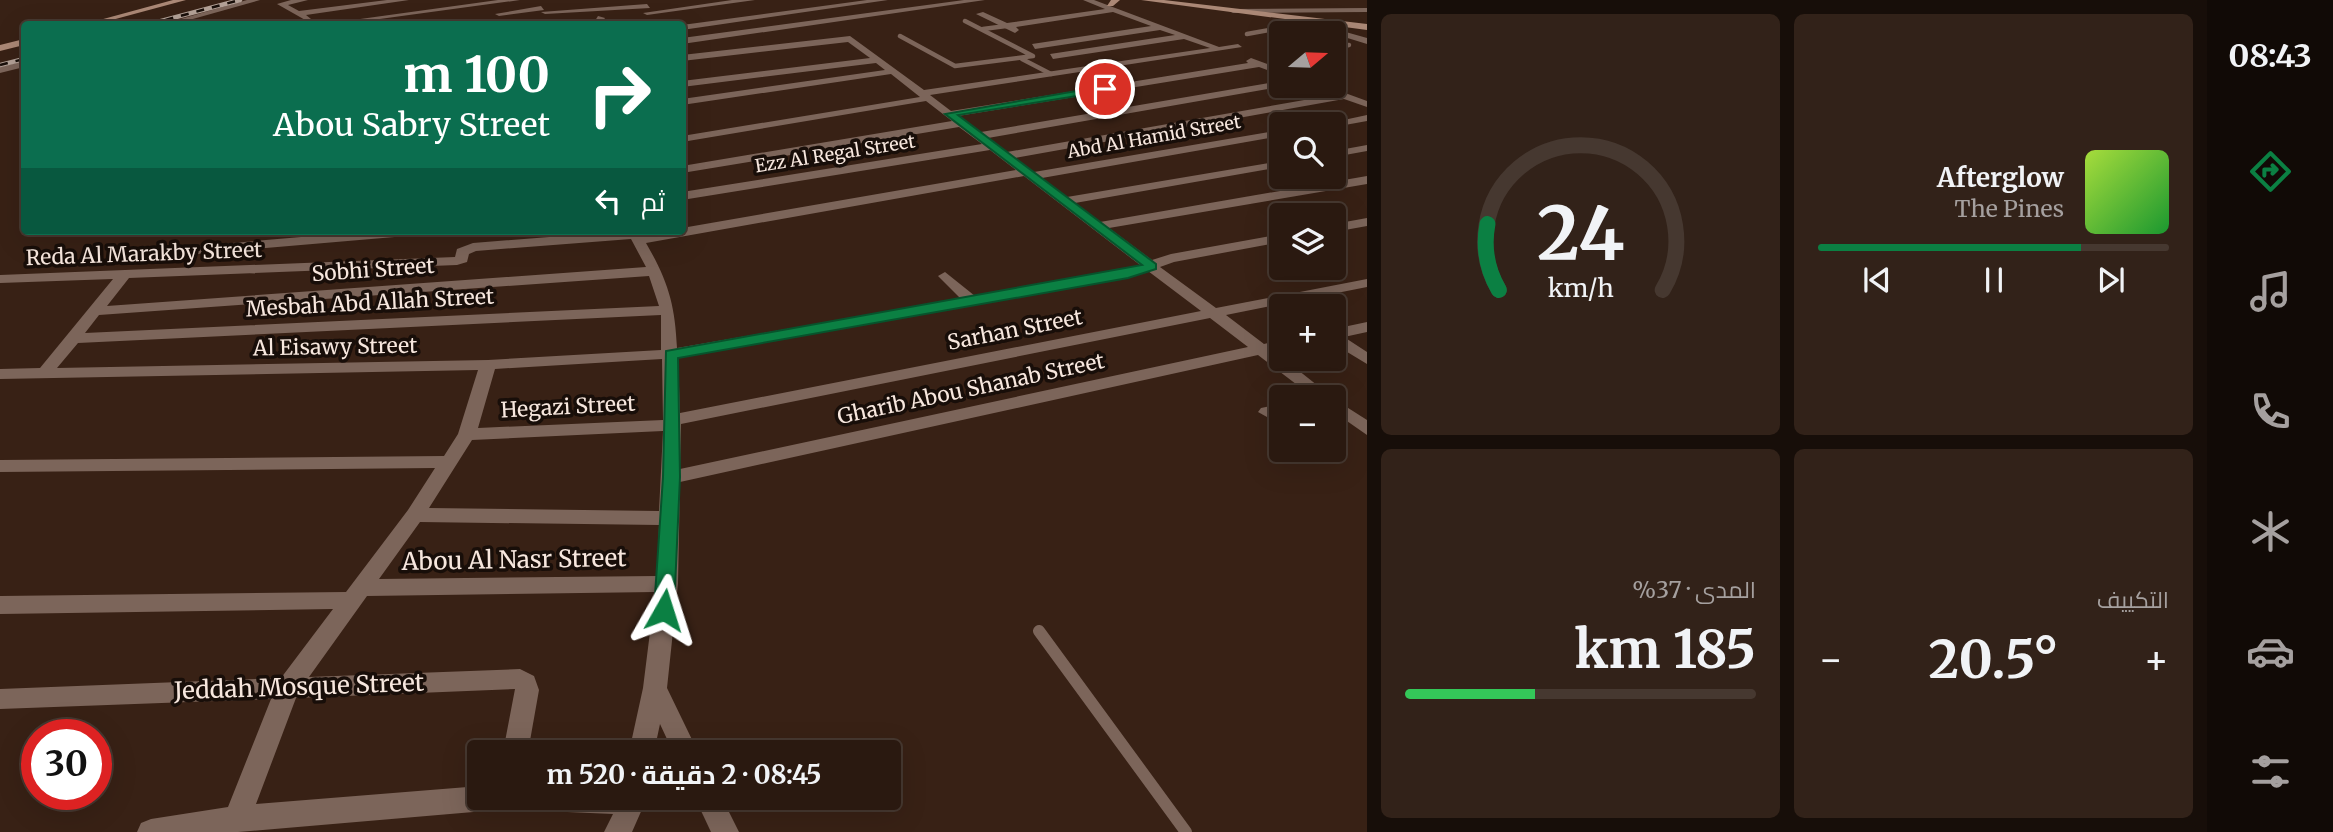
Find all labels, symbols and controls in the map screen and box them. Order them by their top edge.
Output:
north arrow [1269,21,1346,98]
map controls [1269,21,1346,462]
text: 08:43 [2228,36,2312,76]
text: 100 m [403,44,550,105]
icon: right [574,49,665,140]
pin [1075,59,1135,119]
icon: arrive [1086,70,1124,108]
text: Abou Sabry Street [273,105,550,145]
street label: Abd Al Hamid Street [1064,110,1242,163]
button: search [1269,112,1346,189]
street label: Ezz Al Regal Street [753,129,917,178]
icon: directions [2246,147,2295,196]
text: Afterglow [1937,161,2064,194]
icon: left [589,182,627,220]
text: ثم [641,185,665,218]
text: 24 [1537,189,1624,281]
text: The Pines [1954,194,2064,223]
button: layers [1269,203,1346,280]
street label: Reda Al Marakby Street [25,236,263,271]
street label: Sobhi Street [311,252,435,287]
icon: previous [1858,261,1896,299]
icon: pause [1975,261,2013,299]
icon: next [2092,261,2130,299]
icon: music [2246,267,2295,316]
text: km/h [1547,272,1614,304]
street label: Mesbah Abd Allah Street [245,283,495,322]
button: + [1269,294,1346,371]
street label: Sarhan Street [945,303,1085,356]
street label: Al Eisawy Street [252,332,417,361]
street label: Gharib Abou Shanab Street [835,347,1107,430]
button: − [1269,385,1346,462]
icon: phone [2246,387,2295,436]
street label: Hegazi Street [500,389,636,424]
icon: climate [2246,507,2295,556]
street label: Abou Al Nasr Street [400,542,627,577]
position arrow [627,573,701,647]
text: المدى · 37% [1632,575,1756,604]
text: التكييف [2097,585,2169,614]
text: 185 km [1575,617,1756,682]
text: 20.5° [1929,627,2058,692]
icon: car [2246,627,2295,676]
text: − [1818,636,1843,683]
text: + [2144,636,2169,683]
street label: Jeddah Mosque Street [172,667,425,706]
speed limit sign: 30 [21,719,112,810]
icon: filters [2246,747,2295,796]
text: 08:45 · 2 دقيقة · 520 m [546,758,822,791]

